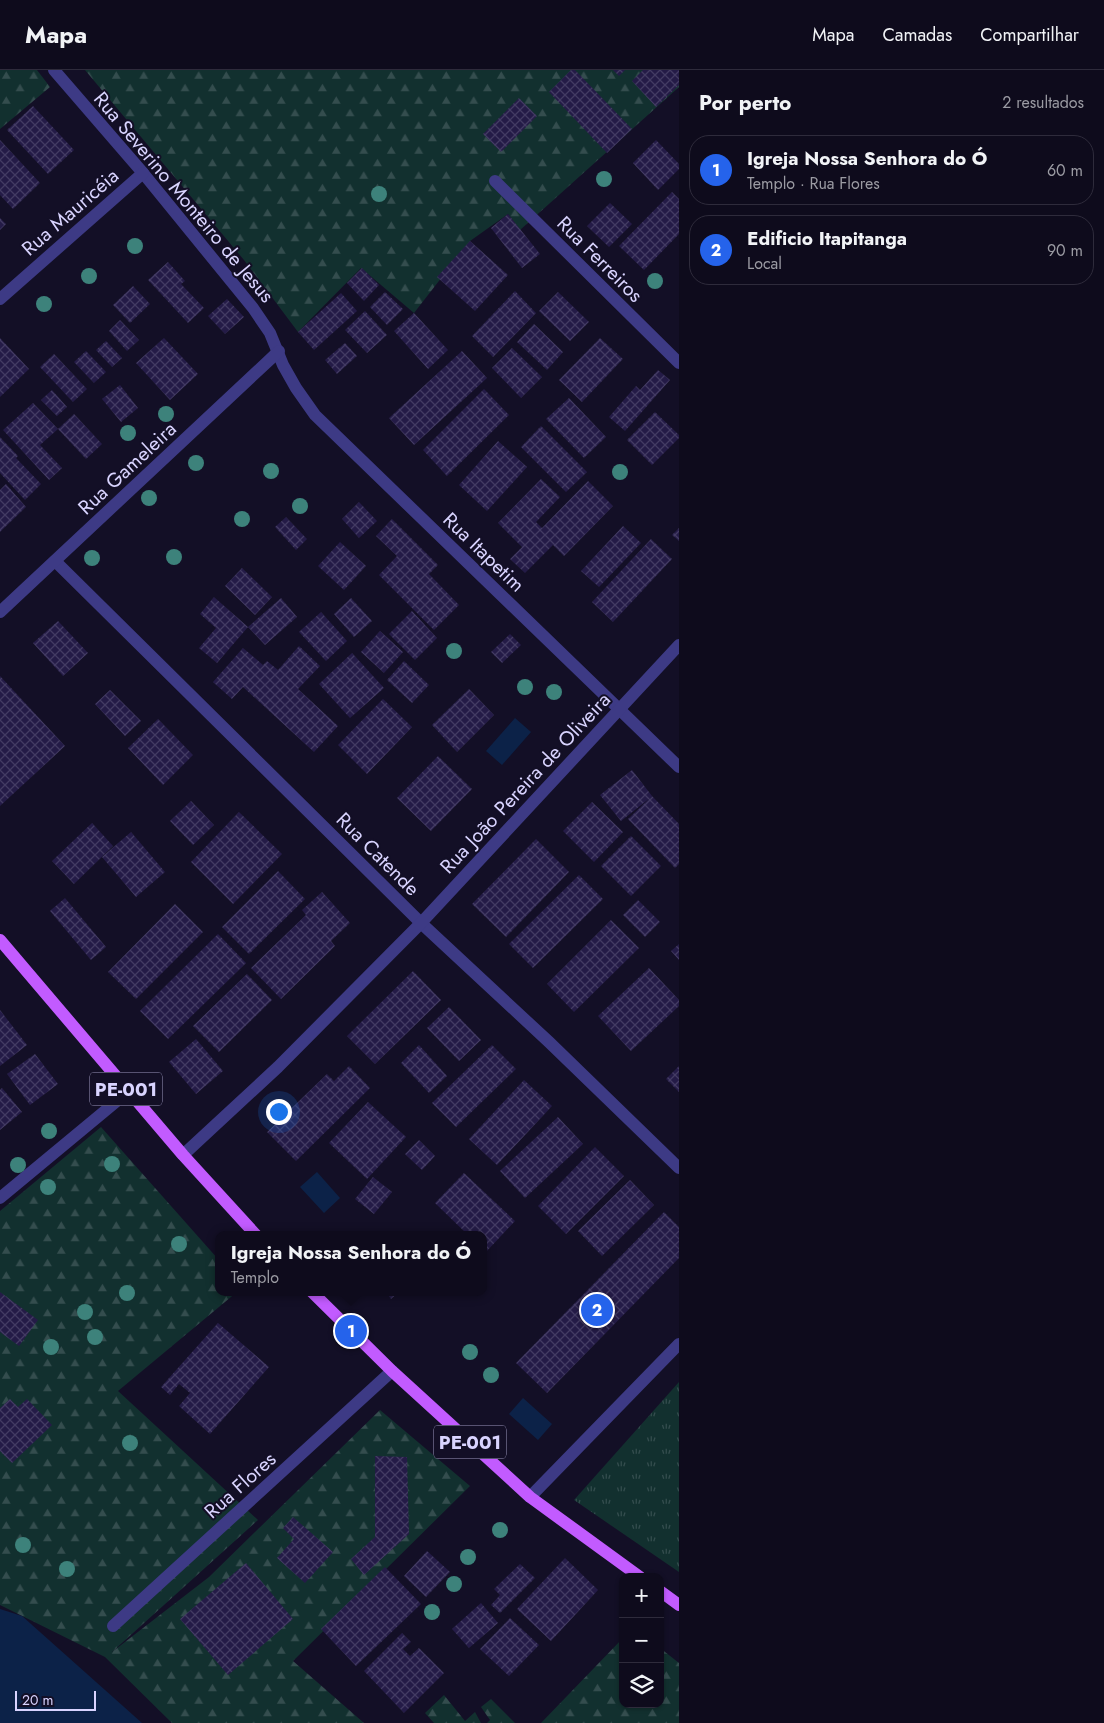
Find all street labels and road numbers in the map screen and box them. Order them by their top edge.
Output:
street label: Rua Severino Monteiro de Jesus [87,86,281,309]
street label: Rua Mauricéia [15,162,125,263]
street label: Rua Ferreiros [550,210,649,309]
street label: Rua Gameleira [72,415,183,522]
street label: Rua Itapetim [436,506,531,599]
street label: Rua João Pereira de Oliveira [433,686,617,880]
street label: Rua Catende [329,806,426,903]
road number: PE-001 [90,1072,162,1106]
road number: PE-001 [434,1425,506,1458]
street label: Rua Flores [198,1445,283,1526]

